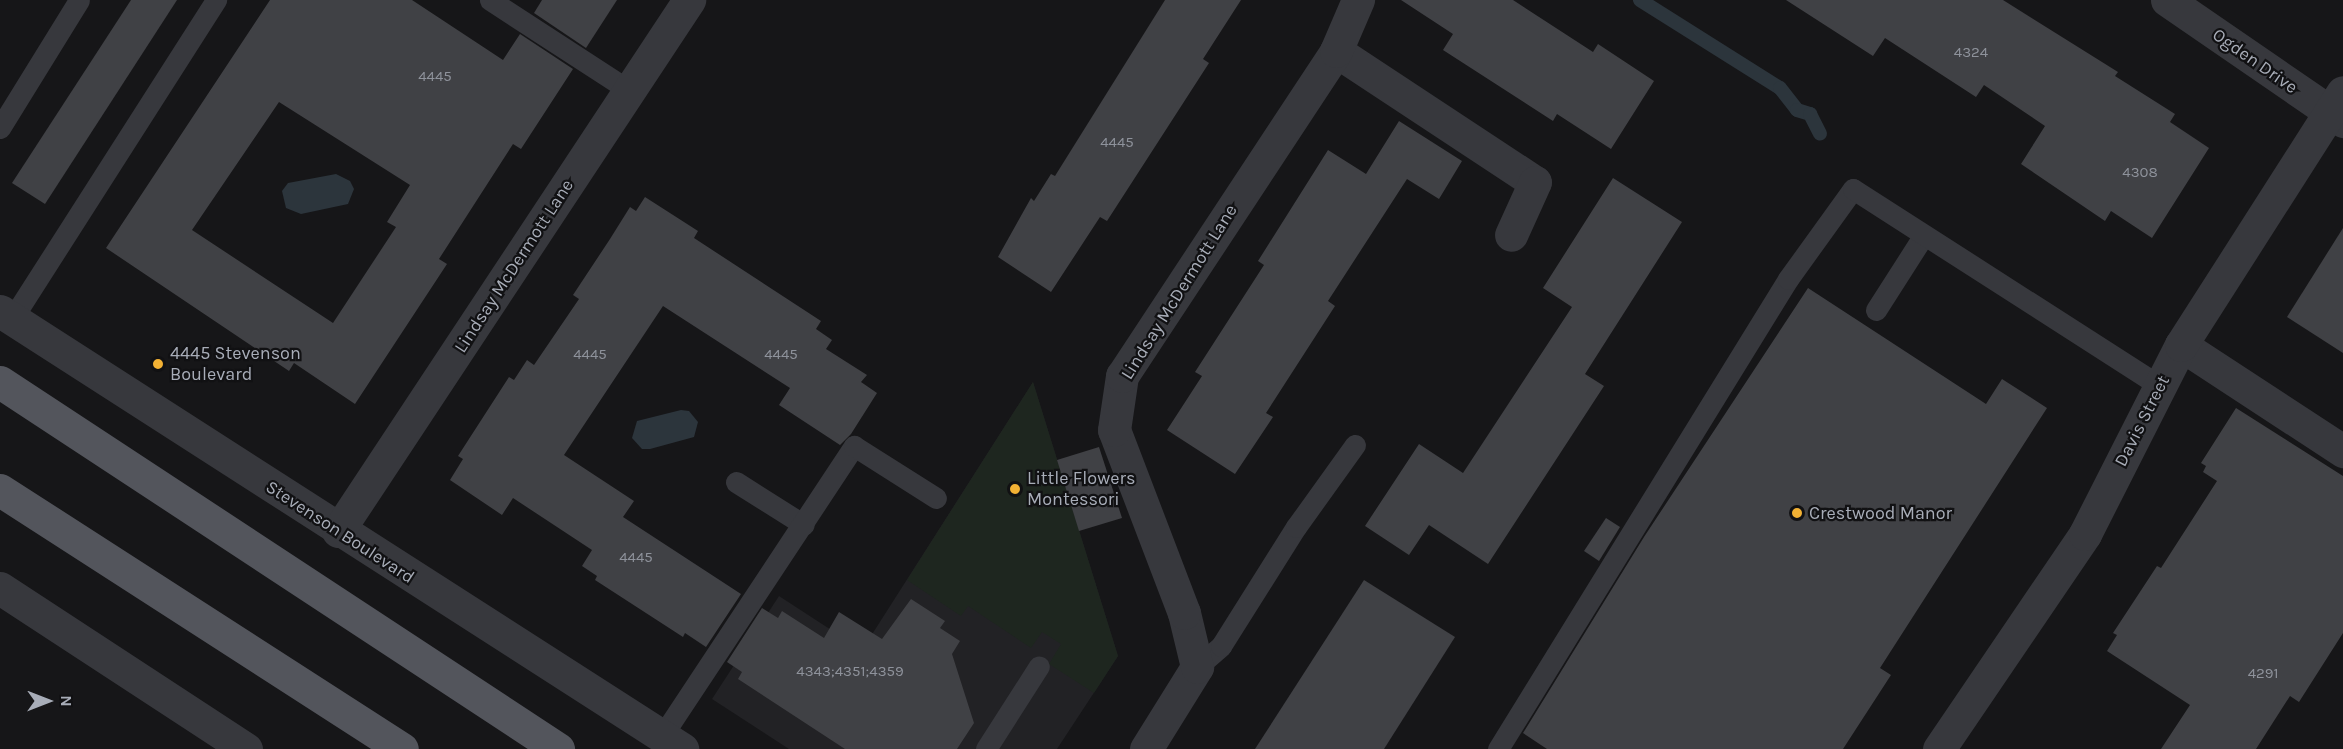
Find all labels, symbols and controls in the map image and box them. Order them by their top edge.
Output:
street label: Ogden Drive [2208,24,2302,98]
house number: 4324 [1954,44,1988,62]
house number: 4445 [418,68,452,86]
house number: 4445 [1100,134,1134,152]
house number: 4308 [2122,164,2158,182]
street label: Lindsay McDermott Lane [450,175,578,357]
street label: Lindsay McDermott Lane [1116,200,1242,384]
place label: 4445 Stevenson Boulevard [170,343,301,386]
house number: 4445 [573,346,607,364]
house number: 4445 [764,346,798,364]
marker: 4445 Stevenson Boulevard [151,357,165,371]
street label: Davis Street [2110,372,2174,470]
place label: Little Flowers Montessori [1027,468,1135,510]
street label: Stevenson Boulevard [262,476,418,588]
marker: Little Flowers Montessori [1008,482,1022,496]
place label: Crestwood Manor [1809,502,1952,524]
marker: Crestwood Manor [1790,506,1804,520]
house number: 4445 [619,549,653,567]
house number: 4343;4351;4359 [796,663,904,681]
house number: 4291 [2248,665,2278,683]
north arrow [18,671,78,731]
text: N [57,695,76,707]

